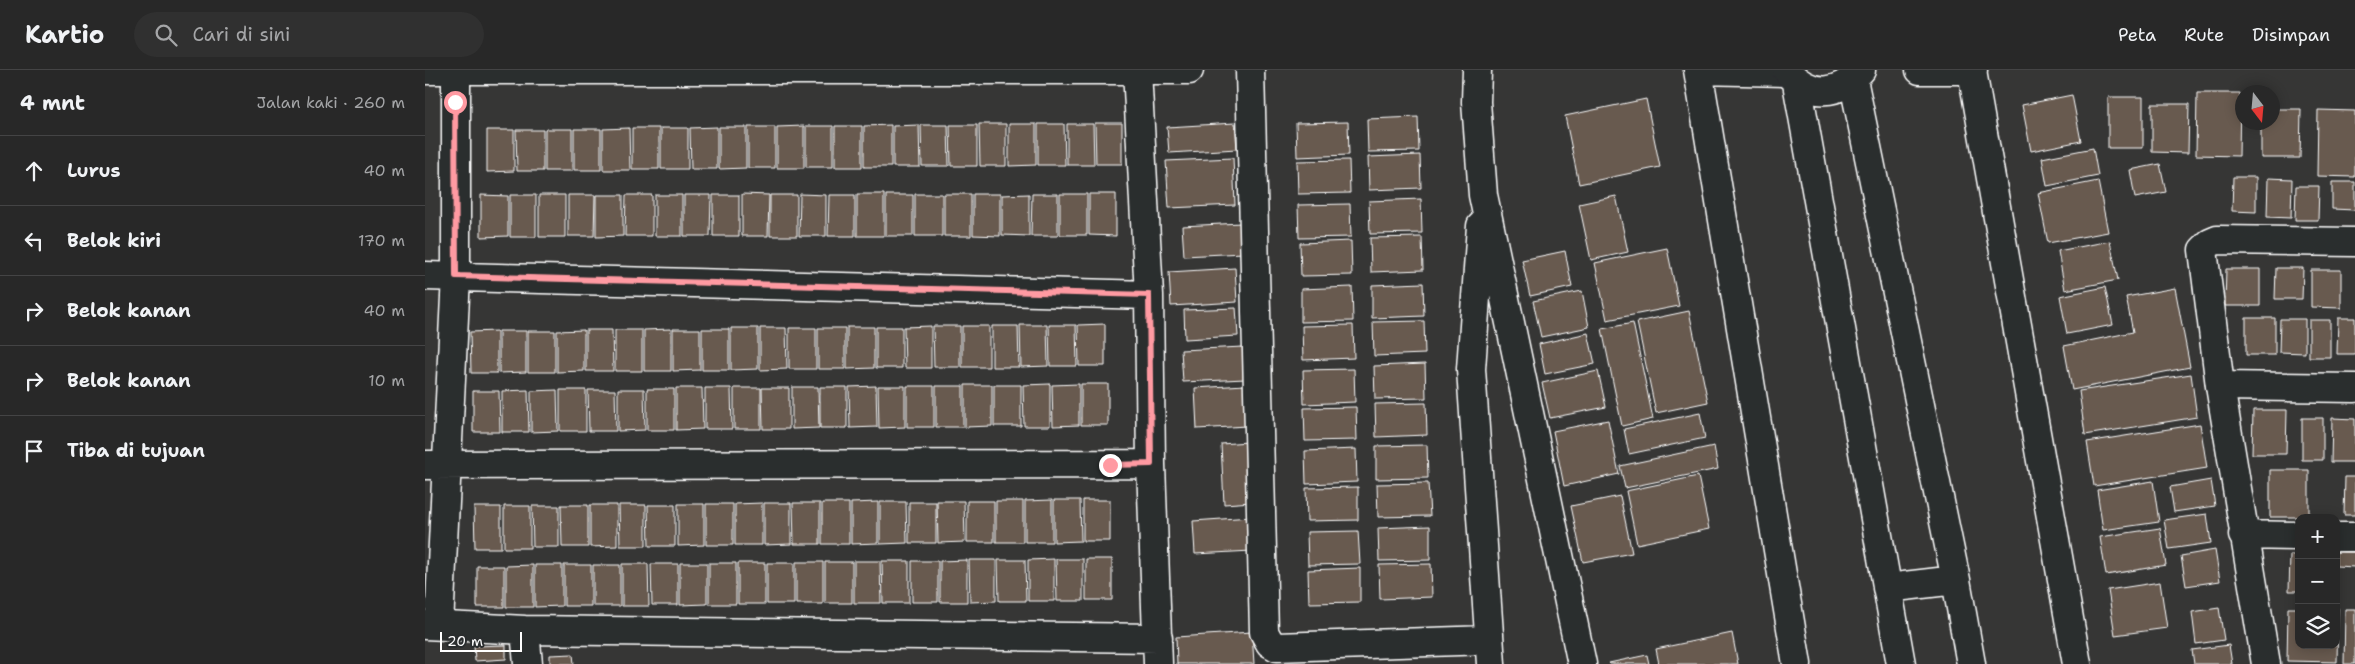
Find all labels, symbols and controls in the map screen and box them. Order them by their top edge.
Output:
search box [134,12,484,57]
text: Kartio [25,19,104,51]
icon: search [152,21,180,49]
text: Cari di sini [192,22,290,47]
text: Peta [2118,23,2156,47]
text: Rute [2184,23,2224,47]
text: Disimpan [2252,23,2330,47]
north arrow [2235,85,2280,130]
text: 4 mnt [20,89,85,117]
route start [444,91,467,114]
text: Jalan kaki · 260 m [257,92,405,113]
icon: ahead [20,157,48,185]
text: Lurus [67,158,121,183]
text: 40 m [363,160,405,181]
icon: left [20,227,48,255]
text: Belok kiri [67,228,161,253]
text: 170 m [358,230,405,251]
icon: right [20,297,48,325]
text: Belok kanan [67,298,191,323]
text: 40 m [363,300,405,321]
icon: right [20,367,48,395]
text: Belok kanan [67,368,191,393]
text: 10 m [368,370,405,391]
icon: arrive [20,437,48,465]
text: Tiba di tujuan [67,438,205,463]
route end [1099,454,1122,477]
map controls [2295,514,2340,649]
button: + [2295,514,2340,559]
button: − [2295,559,2340,604]
button: layers [2295,604,2340,649]
scale bar [440,629,523,652]
text: 20 m [447,632,483,650]

